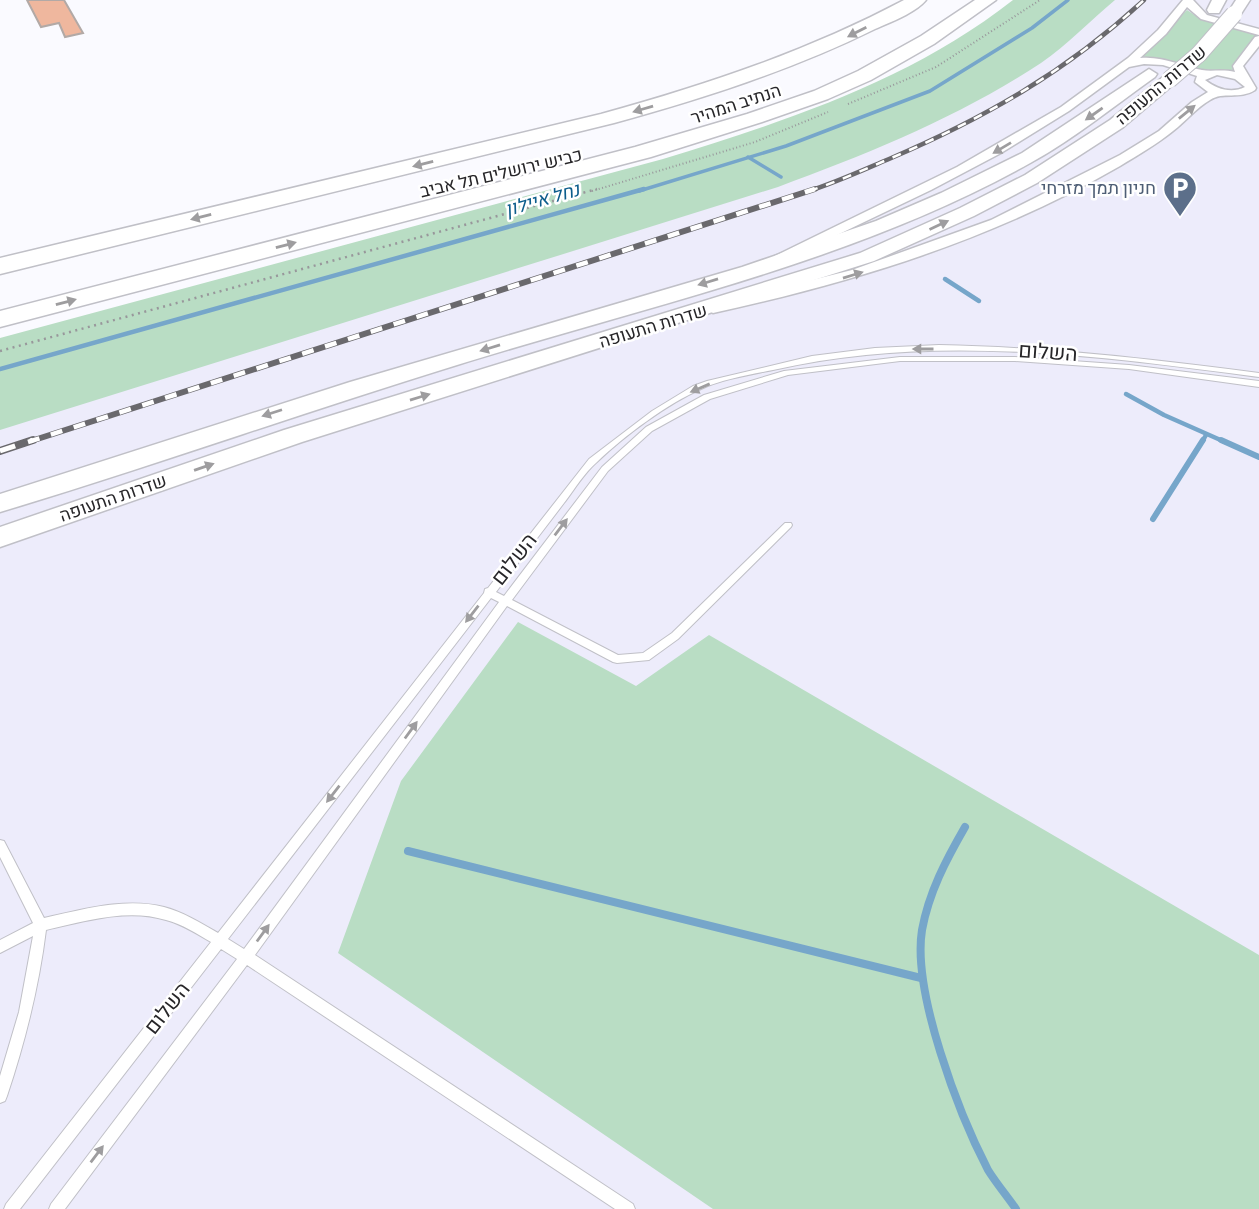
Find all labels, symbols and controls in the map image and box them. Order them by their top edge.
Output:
one-way arrow [847,27,867,38]
street label: שדרות התעופה [1111,41,1211,129]
street label: הנתיב המהיר [688,79,784,129]
one-way arrow [632,104,654,115]
one-way arrow [1177,104,1195,119]
one-way arrow [1085,107,1103,121]
one-way arrow [993,142,1012,155]
street label: כביש ירושלים תל אביב [418,144,584,202]
one-way arrow [411,159,433,170]
parking icon: חניון תמך מזרחי [1161,169,1199,218]
place label: חניון תמך מזרחי [1041,177,1156,199]
water label: נחל איילון [502,178,583,221]
one-way arrow [190,212,212,223]
one-way arrow [929,219,950,230]
one-way arrow [275,239,297,250]
one-way arrow [842,270,863,280]
one-way arrow [697,278,718,288]
one-way arrow [55,296,77,307]
street label: שדרות התעופה [596,299,710,353]
street label: השלום [1017,337,1079,367]
one-way arrow [479,343,500,353]
one-way arrow [911,343,933,355]
one-way arrow [690,382,710,394]
one-way arrow [410,392,431,402]
one-way arrow [261,409,282,419]
one-way arrow [193,461,214,472]
street label: שדרות התעופה [56,469,170,527]
one-way arrow [553,518,567,536]
street label: השלום [485,528,543,590]
one-way arrow [465,605,479,623]
one-way arrow [404,721,418,739]
one-way arrow [326,785,340,803]
one-way arrow [255,924,269,942]
street label: השלום [138,977,196,1039]
one-way arrow [89,1146,104,1164]

